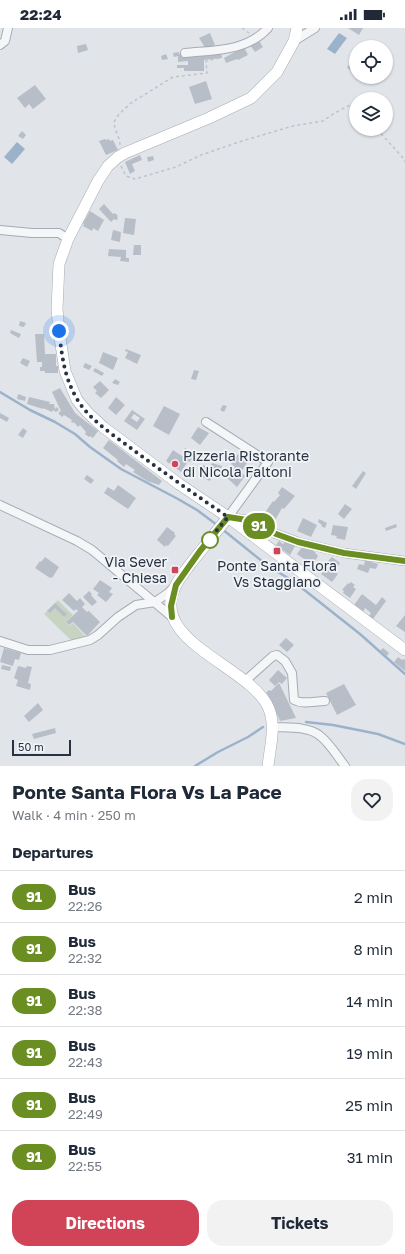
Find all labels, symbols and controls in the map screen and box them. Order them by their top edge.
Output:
text: 22:24 [20,5,62,23]
map controls [349,40,393,136]
button: locate [349,40,393,84]
button: layers [349,92,393,136]
your location [49,321,69,341]
place label: Pizzeria Ristorante di Nicola Faltoni [183,447,309,480]
marker: Pizzeria Ristorante di Nicola Faltoni [170,459,180,469]
line badge: 91 [241,513,277,539]
text: 91 [251,517,267,534]
unlabelled marker [201,531,219,549]
marker: Ponte Santa Flora Vs Staggiano [272,546,282,556]
place label: Via Sever - Chiesa [105,553,168,586]
place label: Ponte Santa Flora Vs Staggiano [217,557,337,590]
marker: Via Sever - Chiesa [170,565,180,575]
scale bar [12,738,71,757]
text: 50 m [18,740,44,753]
button: heart [351,779,393,821]
text: Ponte Santa Flora Vs La Pace [12,780,282,803]
text: Walk · 4 min · 250 m [12,807,136,823]
text: Departures [12,843,93,861]
text: Bus [68,880,96,898]
text: 91 [26,888,42,905]
text: 2 min [354,888,393,906]
text: 22:26 [68,898,102,914]
text: Bus [68,932,96,950]
text: 91 [26,940,42,957]
text: 8 min [354,940,393,958]
text: 22:32 [68,950,102,966]
text: Bus [68,984,96,1002]
text: 91 [26,992,42,1009]
text: 14 min [346,992,393,1010]
text: 22:38 [68,1002,103,1018]
text: Bus [68,1036,96,1054]
text: 91 [26,1044,42,1061]
text: 19 min [346,1044,393,1062]
text: 22:43 [68,1054,103,1070]
text: Bus [68,1088,96,1106]
text: 91 [26,1096,42,1113]
text: 25 min [345,1096,393,1114]
text: 22:49 [68,1106,103,1122]
text: Bus [68,1140,96,1158]
text: 91 [26,1148,42,1165]
text: 31 min [347,1148,393,1166]
text: 22:55 [68,1158,102,1174]
button: Directions [12,1200,199,1246]
button: Tickets [207,1200,393,1246]

